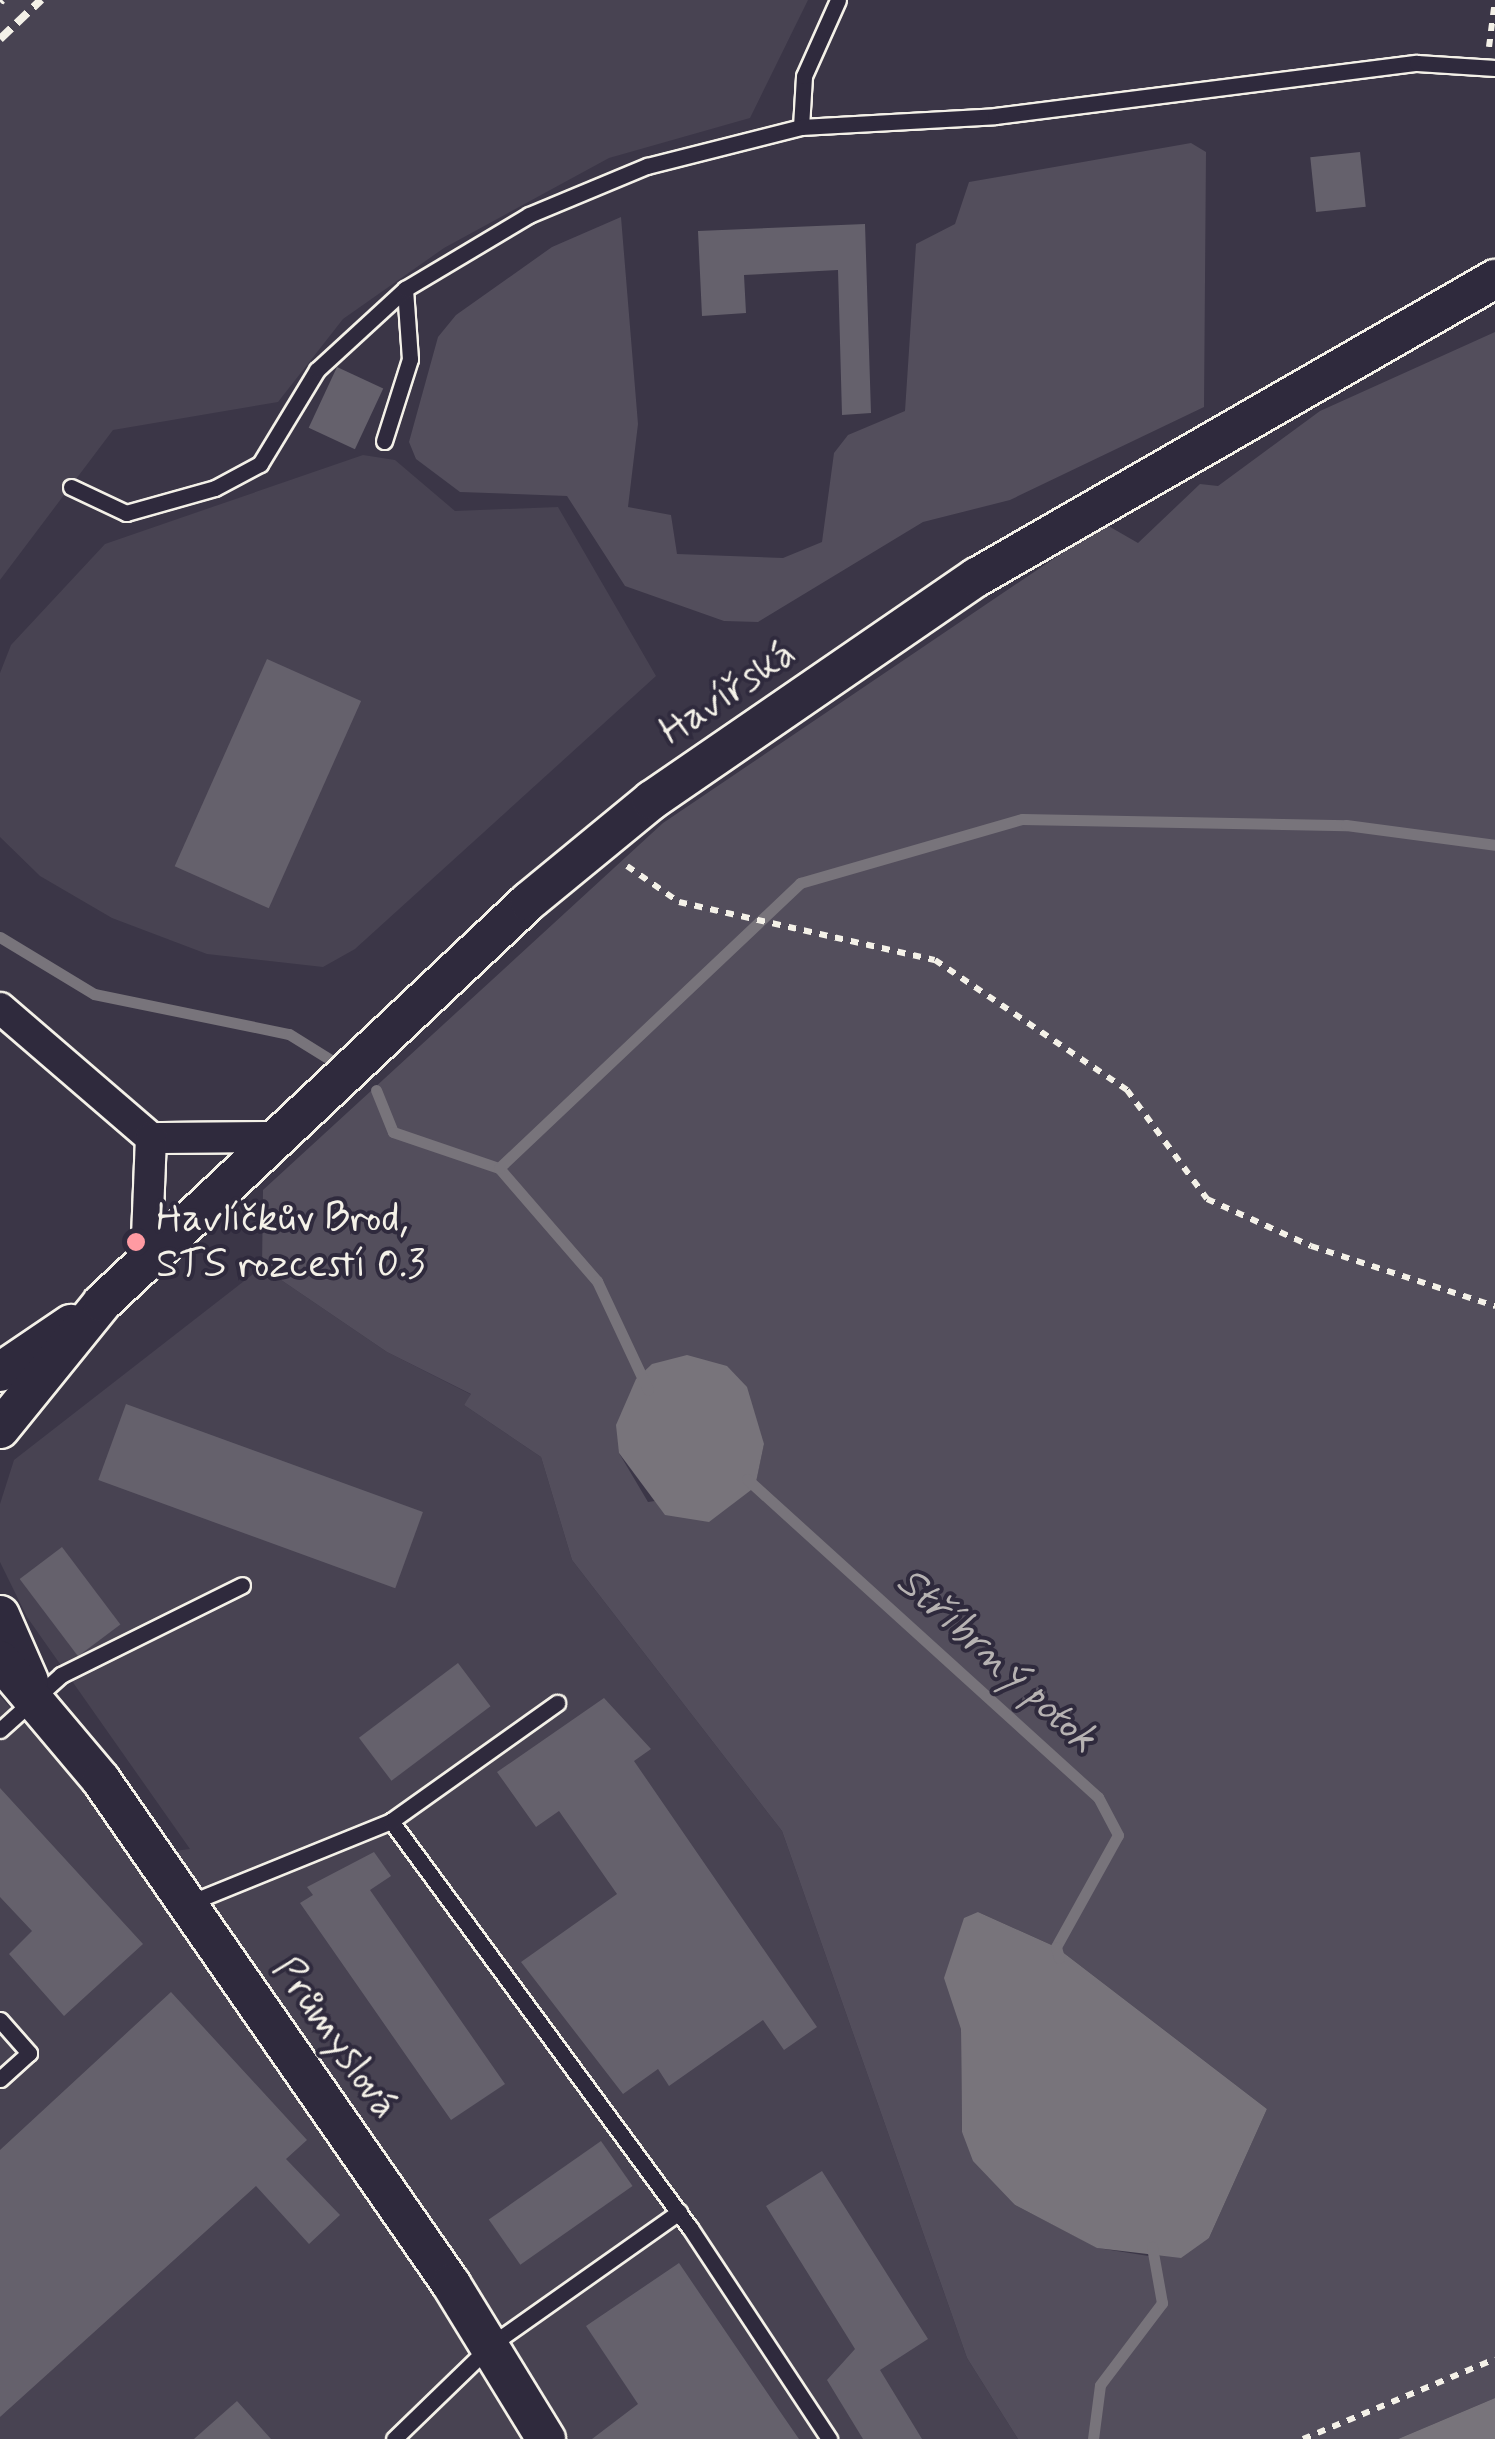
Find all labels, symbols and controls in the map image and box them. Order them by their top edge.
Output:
street label: Havířská [651,630,805,756]
place label: Havlíčkův Brod, STS rozcestí 0.3 [156,1195,425,1289]
marker: Havlíčkův Brod, STS rozcestí 0.3 [125,1231,147,1253]
water label: Stříbrný potok [885,1557,1107,1765]
street label: Průmyslová [262,1948,408,2128]

